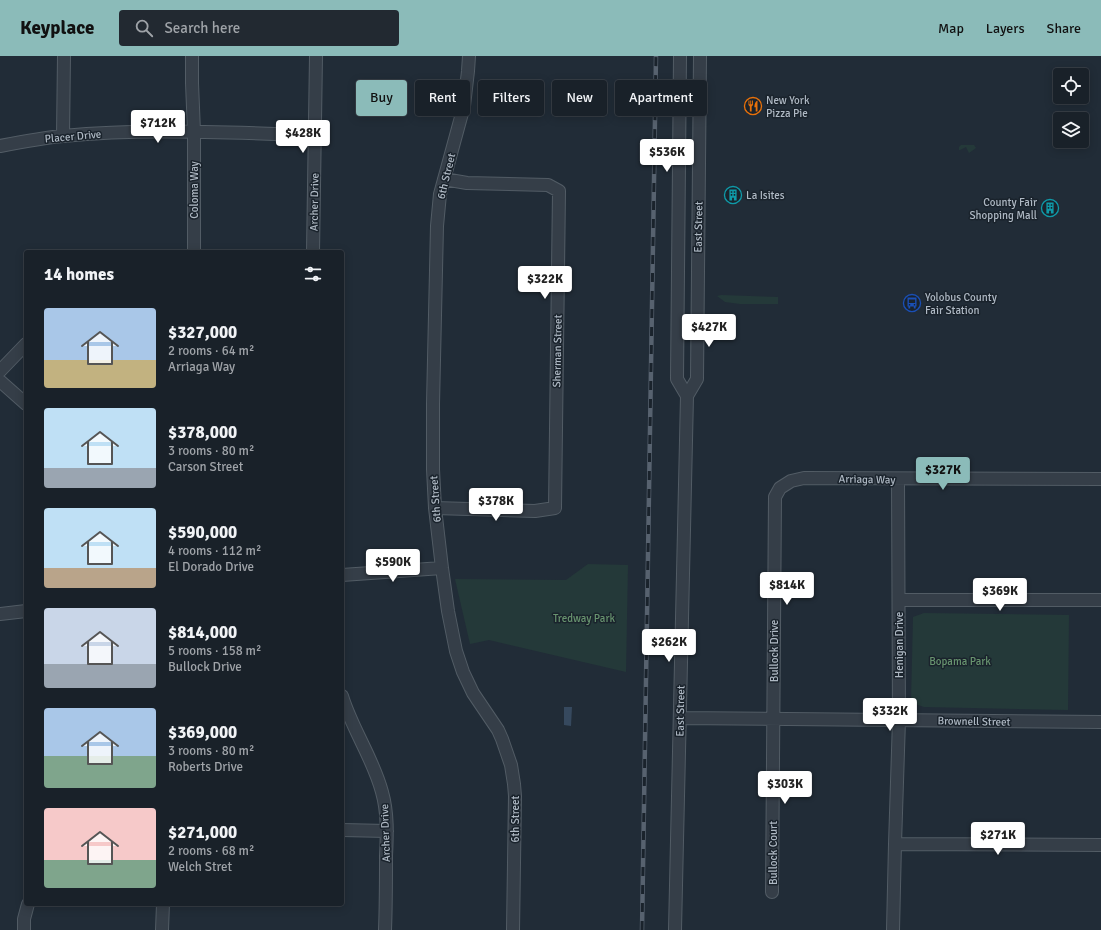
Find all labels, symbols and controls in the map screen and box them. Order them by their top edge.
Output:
search box [119,10,399,46]
text: Keyplace [20,16,95,40]
icon: search [133,17,155,39]
text: Search here [165,19,240,37]
text: Map [938,20,964,37]
text: Layers [986,20,1025,37]
text: Share [1047,20,1081,37]
map controls [1053,68,1089,148]
button: locate [1053,68,1089,104]
chip: Buy [356,80,407,116]
chip: Rent [415,80,470,116]
chip: Filters [478,80,544,116]
chip: New [552,80,607,116]
chip: Apartment [615,80,707,116]
place label: New York Pizza Pie [766,94,810,120]
restaurant icon: New York Pizza Pie [743,96,763,116]
pin: $712K [130,110,186,144]
button: layers [1053,112,1089,148]
text: $712K [140,115,176,131]
pin: $428K [275,120,331,154]
text: $428K [285,125,321,141]
street label: Placer Drive [44,128,102,145]
pin: $536K [639,139,695,173]
text: $536K [649,144,685,160]
street label: 6th Street [435,152,458,200]
street label: Coloma Way [188,160,201,219]
street label: Archer Drive [307,173,322,231]
building icon: La Isites [723,185,743,205]
place label: La Isites [746,189,785,202]
place label: County Fair Shopping Mall [970,196,1037,222]
building icon: County Fair Shopping Mall [1040,198,1060,218]
street label: East Street [692,201,705,253]
icon: filters [302,263,324,285]
text: 14 homes [44,264,114,285]
pin: $322K [517,266,573,300]
text: $322K [527,271,563,287]
place label: Yolobus County Fair Station [925,291,998,317]
bus stop icon: Yolobus County Fair Station [902,293,922,313]
street label: Sherman Street [550,314,565,388]
pin: $427K [681,314,737,348]
text: $427K [691,319,727,335]
text: $327,000 [168,322,237,343]
icon: home [76,324,124,372]
text: 2 rooms · 64 m² [168,343,254,359]
text: Arriaga Way [168,359,235,375]
text: $378,000 [168,422,237,443]
icon: home [76,424,124,472]
text: 3 rooms · 80 m² [168,443,254,459]
pin: $327K [915,457,971,491]
text: Carson Street [168,459,243,475]
text: $327K [925,462,961,478]
street label: Arriaga Way [838,473,896,487]
street label: 6th Street [427,475,444,523]
pin: $378K [468,488,524,522]
text: $378K [478,493,514,509]
text: $590,000 [168,522,237,543]
icon: home [76,524,124,572]
text: 4 rooms · 112 m² [168,543,261,559]
pin: $590K [365,549,421,583]
text: $590K [375,554,411,570]
text: El Dorado Drive [168,559,254,575]
pin: $814K [759,572,815,606]
text: $814K [769,577,805,593]
pin: $369K [972,578,1028,612]
text: $369K [982,583,1018,599]
park label: Tredway Park [553,612,615,625]
street label: Henigan Drive [893,612,906,678]
street label: Bullock Drive [768,620,781,682]
text: $814,000 [168,622,237,643]
icon: home [76,624,124,672]
pin: $262K [641,629,697,663]
text: $262K [651,634,687,650]
text: 5 rooms · 158 m² [168,643,261,659]
park label: Bopama Park [929,655,991,668]
text: Bullock Drive [168,659,242,675]
street label: East Street [674,685,687,737]
pin: $332K [862,698,918,732]
text: $332K [872,703,908,719]
street label: Brownell Street [937,714,1011,729]
text: $369,000 [168,722,237,743]
icon: home [76,724,124,772]
text: 3 rooms · 80 m² [168,743,254,759]
text: Roberts Drive [168,759,243,775]
pin: $303K [757,771,813,805]
text: $303K [767,776,803,792]
street label: 6th Street [509,795,522,842]
street label: Archer Drive [378,804,393,862]
street label: Bullock Court [767,821,780,885]
text: $271,000 [168,822,237,843]
pin: $271K [970,822,1026,856]
icon: home [76,824,124,872]
text: $271K [980,827,1016,843]
text: 2 rooms · 68 m² [168,843,254,859]
text: Welch Stret [168,859,232,875]

